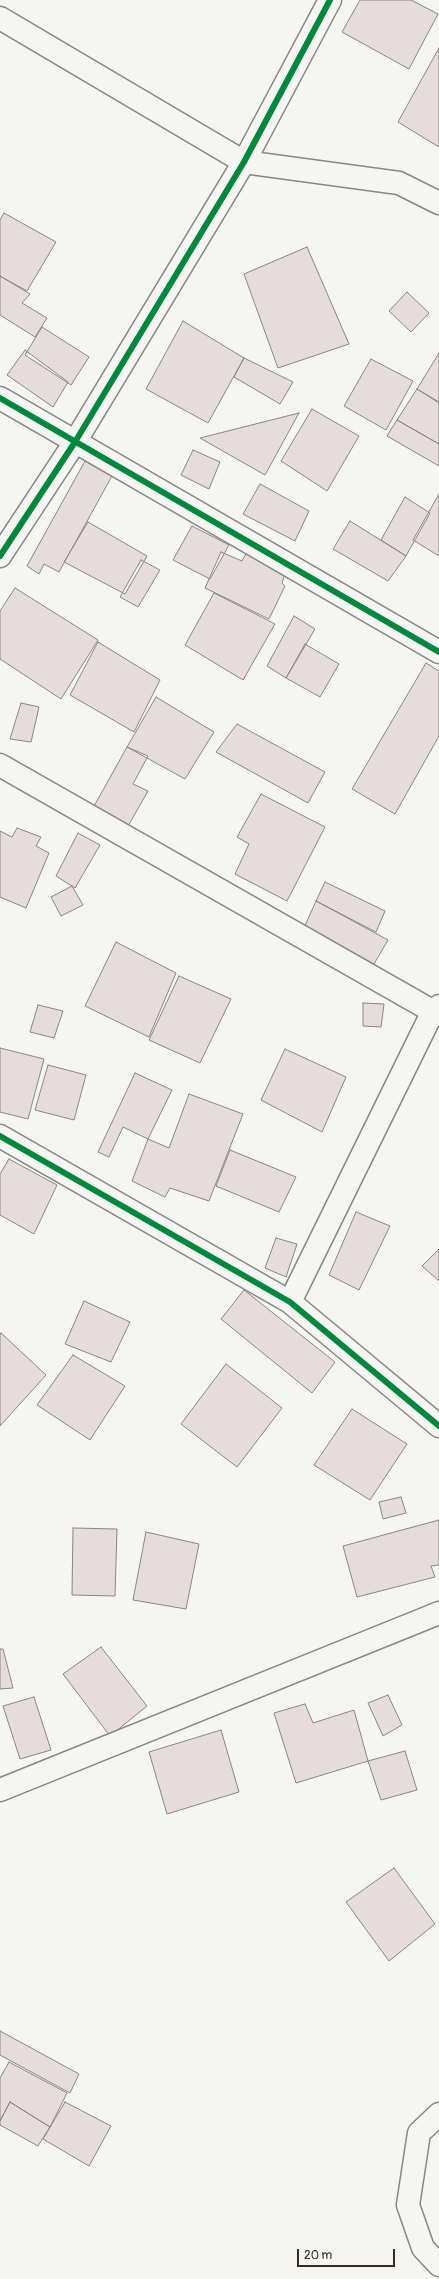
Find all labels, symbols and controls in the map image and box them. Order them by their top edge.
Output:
scale bar [299,2241,397,2267]
text: 20 m [304,2248,332,2263]

